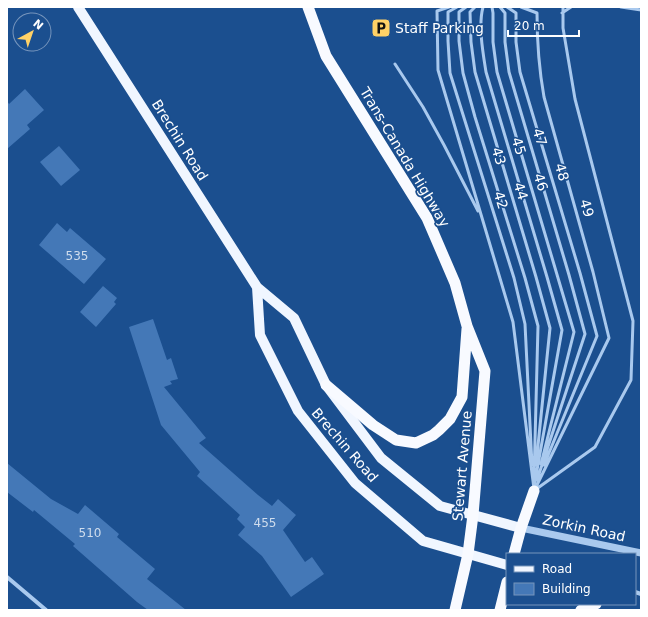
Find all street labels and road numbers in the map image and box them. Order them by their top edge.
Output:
street label: Trans-Canada Highway [356,83,453,230]
street label: Brechin Road [149,96,211,184]
street label: 47 [530,126,550,148]
street label: 45 [509,135,529,157]
street label: 43 [489,145,509,167]
street label: 48 [552,161,572,183]
street label: 46 [531,171,551,193]
street label: 44 [511,180,531,202]
street label: 42 [491,189,511,211]
street label: 49 [577,197,597,219]
street label: Brechin Road [309,405,381,485]
street label: Stewart Avenue [449,410,475,522]
street label: Zorkin Road [541,511,627,545]

